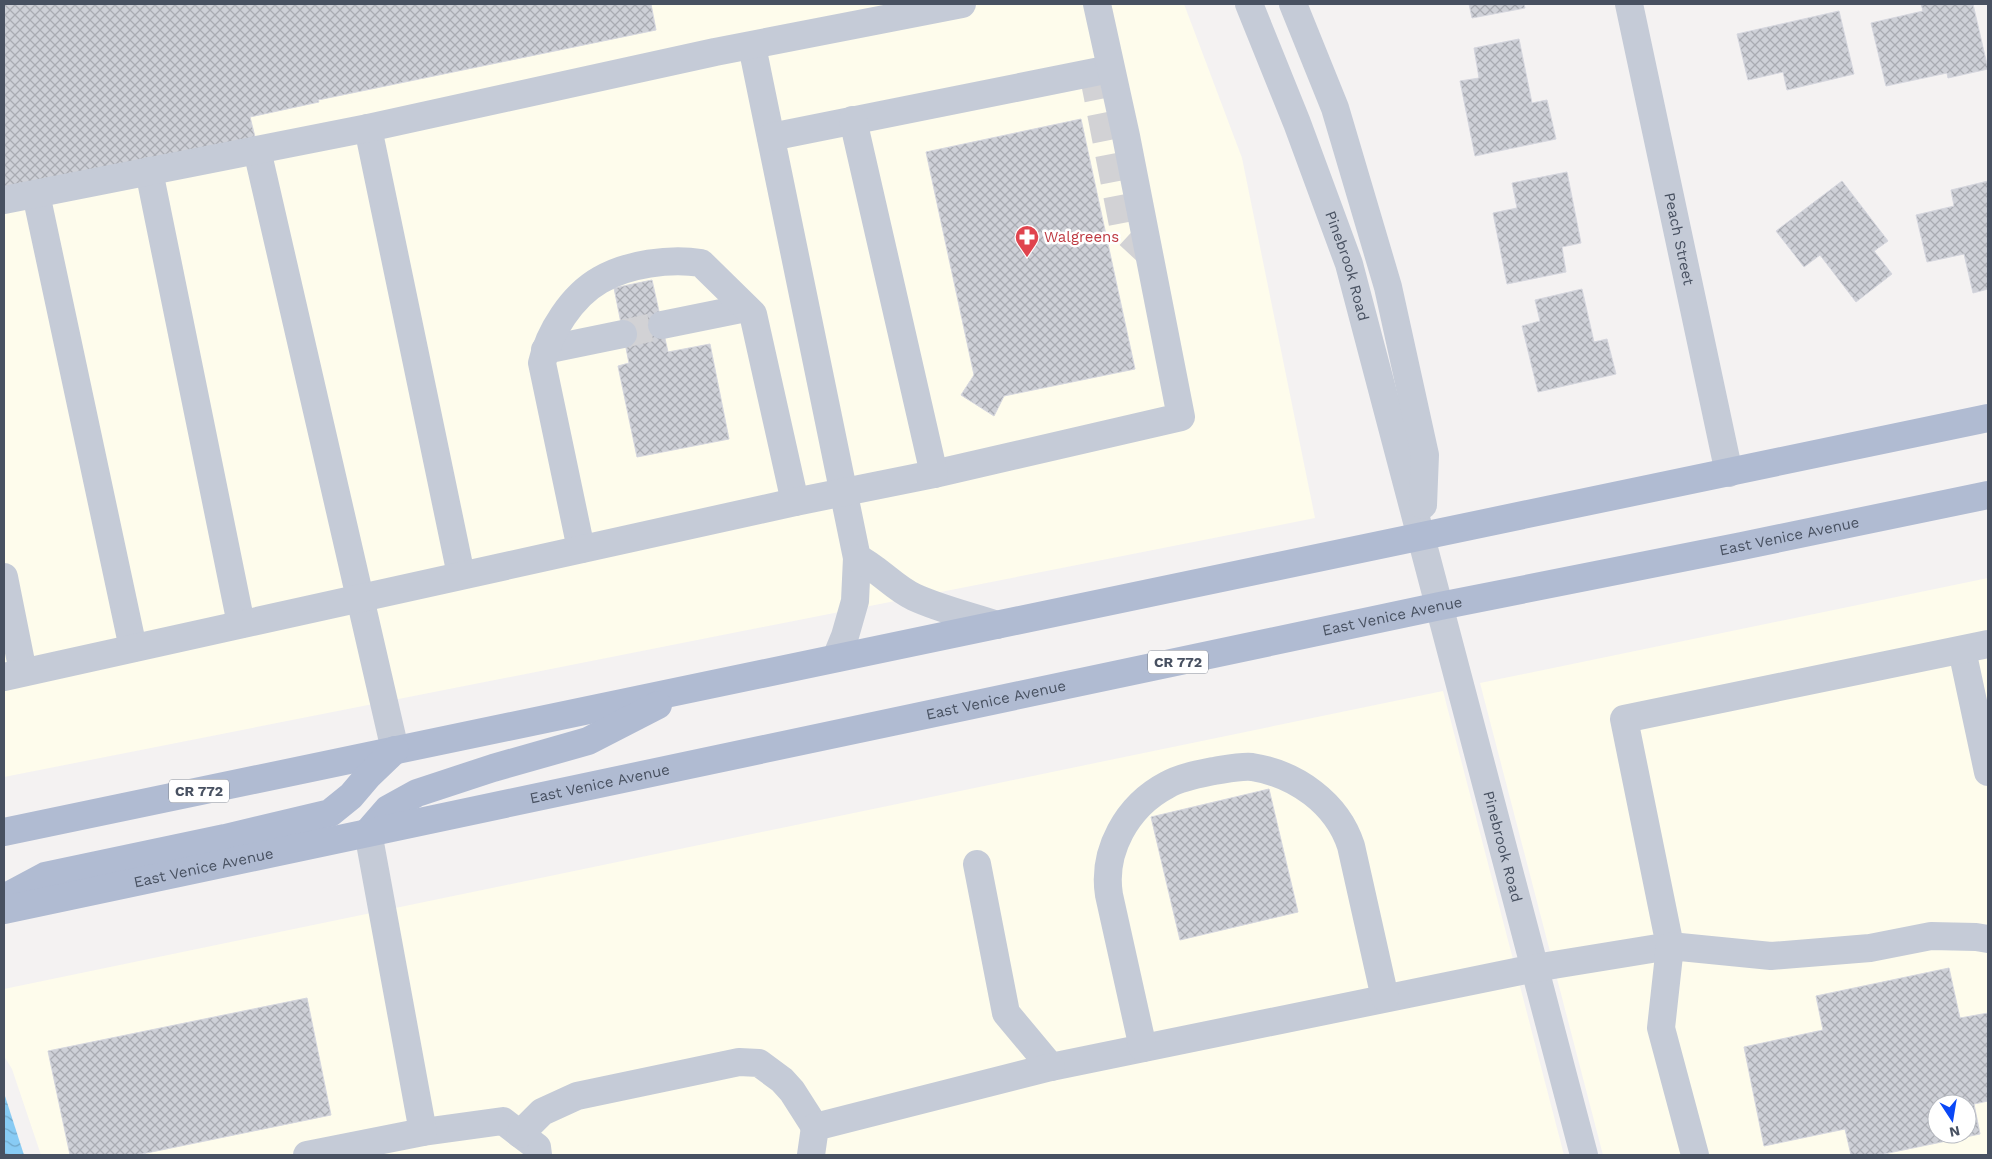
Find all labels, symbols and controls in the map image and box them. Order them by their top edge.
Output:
street label: Peach Street [1660,191,1698,287]
street label: Pinebrook Road [1321,209,1373,323]
pharmacy icon: Walgreens [1014,224,1040,258]
place label: Walgreens [1044,228,1119,246]
street label: East Venice Avenue [1718,513,1861,559]
street label: East Venice Avenue [1321,593,1464,640]
road number: CR 772 [1148,650,1208,674]
street label: East Venice Avenue [924,676,1068,724]
street label: East Venice Avenue [528,760,671,807]
road number: CR 772 [169,779,229,802]
street label: Pinebrook Road [1479,789,1526,904]
street label: East Venice Avenue [132,844,275,891]
north arrow [1927,1094,1977,1144]
text: N [1948,1123,1961,1141]

